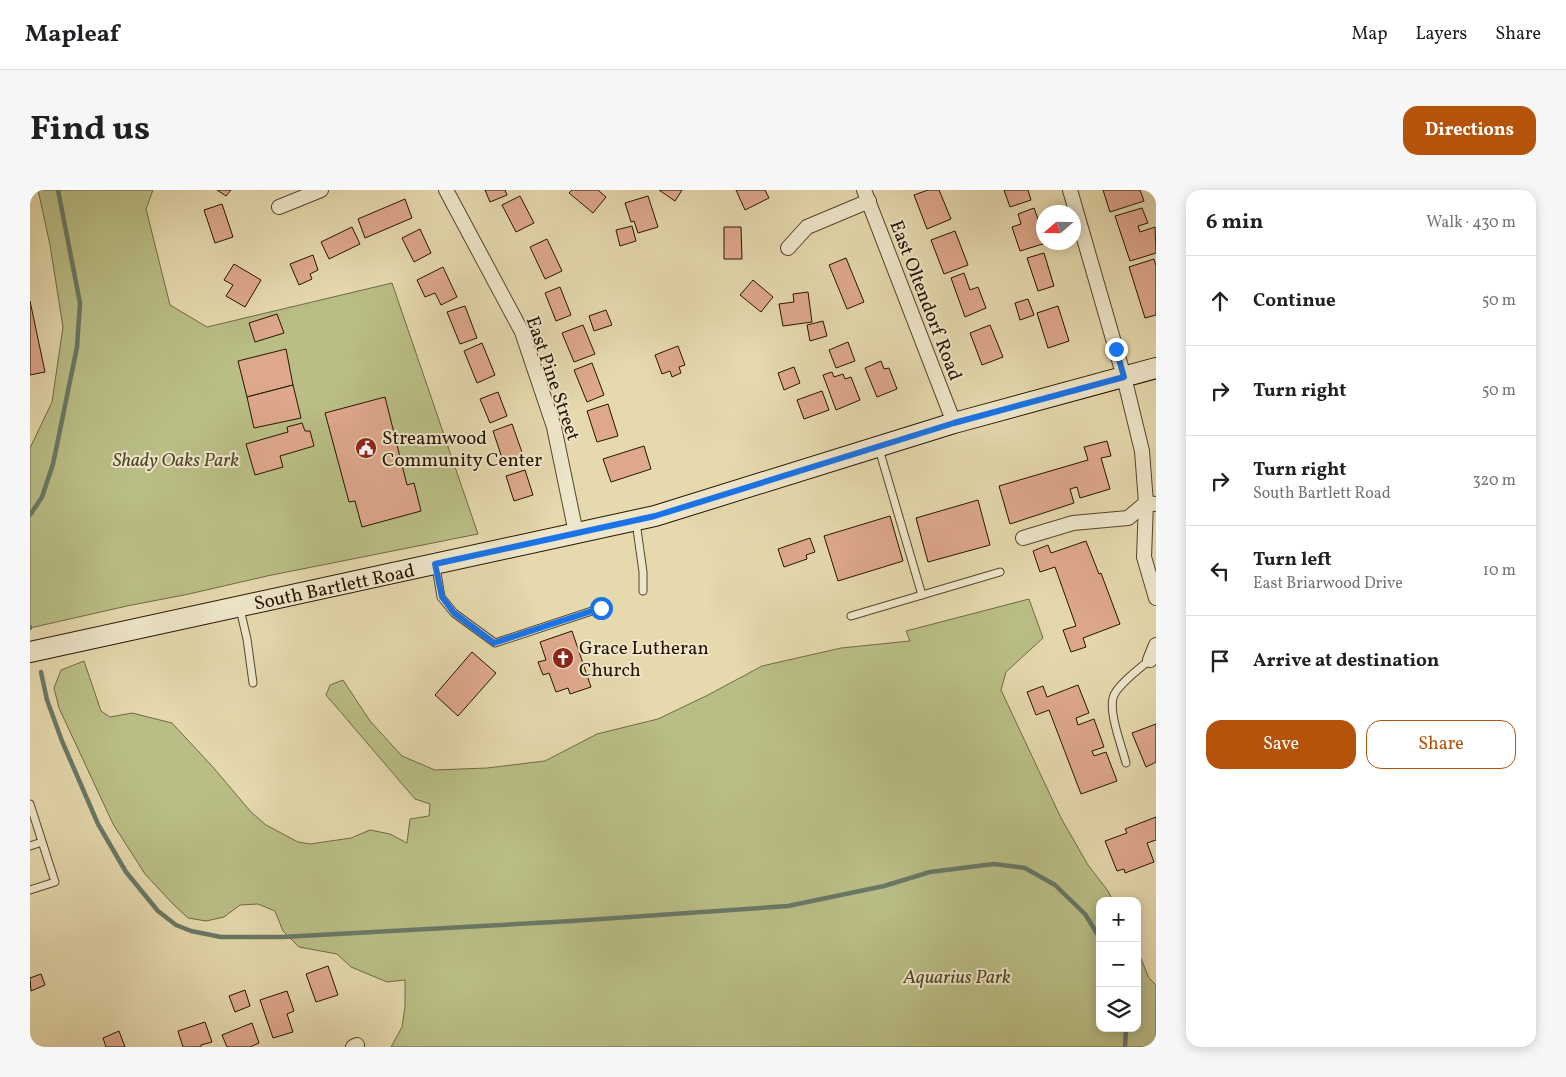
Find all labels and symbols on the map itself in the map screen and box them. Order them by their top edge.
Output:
north arrow [1036,205,1081,250]
street label: East Oltendorf Road [883,217,968,385]
street label: East Pine Street [519,313,586,445]
route end [1105,338,1128,361]
place label: Streamwood Community Center [382,426,542,474]
public building icon: Streamwood Community Center [354,436,378,460]
park label: Shady Oaks Park [113,448,239,474]
street label: South Bartlett Road [252,558,417,618]
route start [590,597,613,620]
place label: Grace Lutheran Church [579,636,709,684]
church icon: Grace Lutheran Church [551,646,575,670]
park label: Aquarius Park [902,965,1011,991]

